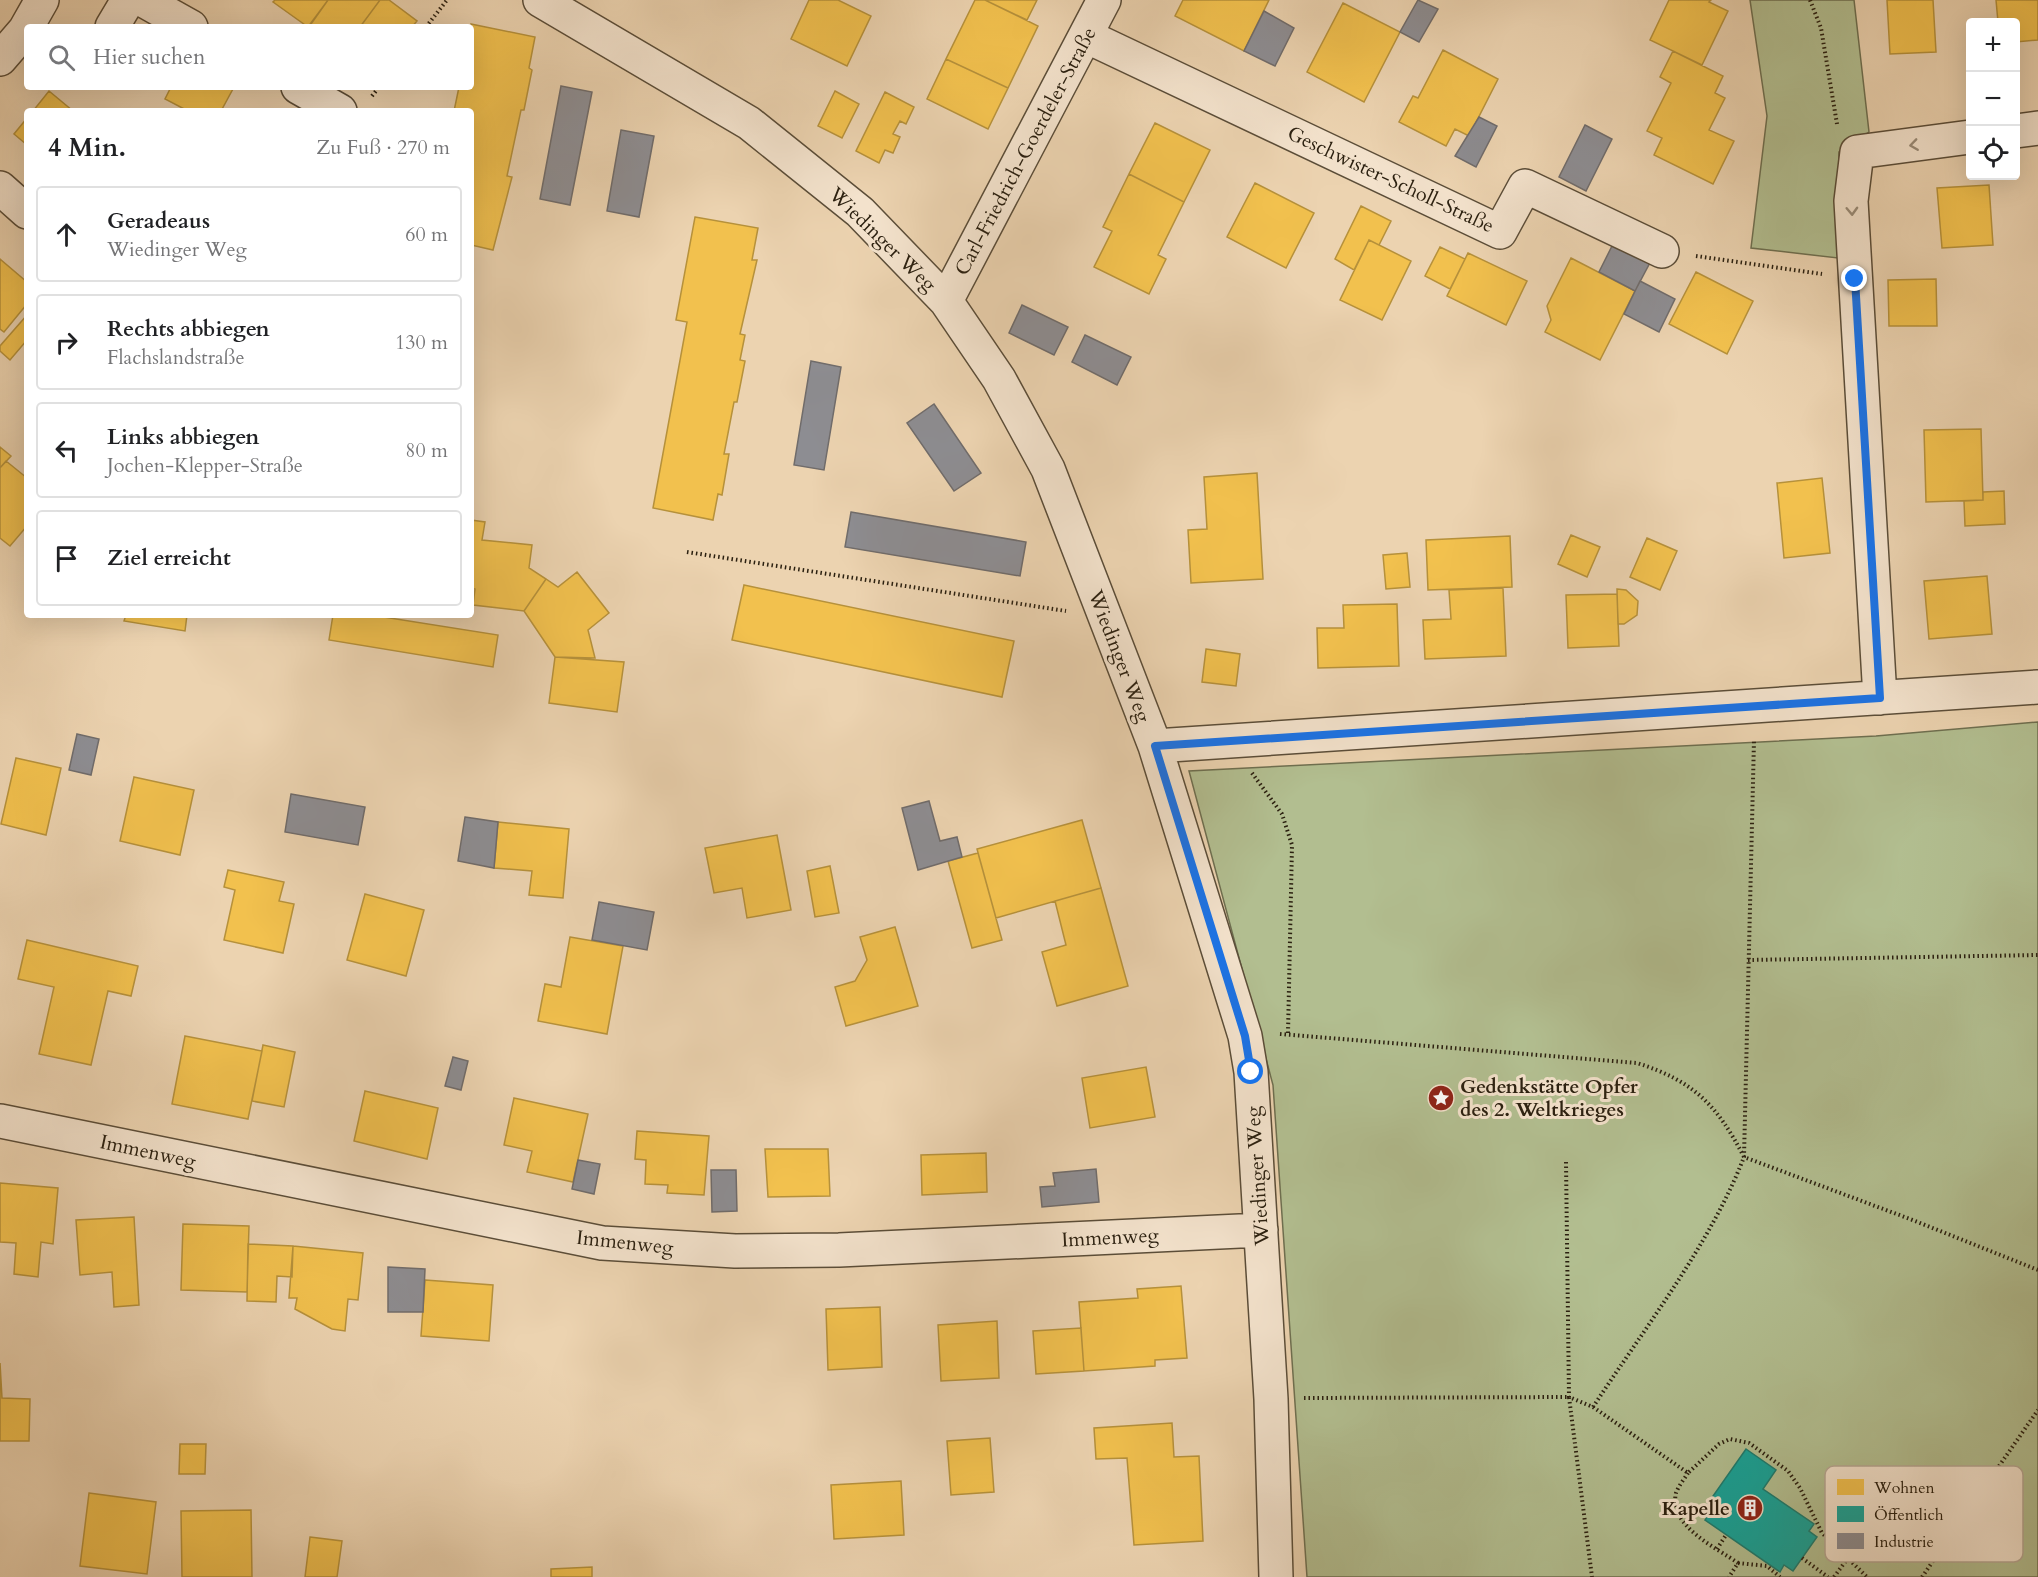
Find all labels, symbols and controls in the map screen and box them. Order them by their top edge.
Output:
map controls [1966,18,2020,180]
button: + [1966,18,2020,72]
street label: Carl-Friedrich-Goerdeler-Straße [948,22,1103,280]
search box [24,24,474,90]
icon: search [45,41,78,74]
text: Hier suchen [93,42,206,72]
button: − [1966,72,2020,126]
street label: Geschwister-Scholl-Straße [1283,120,1498,239]
button: locate [1966,126,2020,180]
text: 4 Min. [48,130,126,165]
text: Zu Fuß · 270 m [316,134,450,161]
one-way arrow [1909,138,1918,150]
street label: Wiedinger Weg [822,180,943,298]
text: Geradeaus [107,206,210,236]
one-way arrow [1845,206,1858,215]
icon: ahead [50,218,83,251]
text: 60 m [405,221,448,248]
text: Wiedinger Weg [107,236,247,263]
route end [1841,265,1867,291]
text: Rechts abbiegen [107,314,270,344]
icon: right [50,326,83,359]
text: 130 m [395,329,448,356]
text: Flachslandstraße [107,344,245,371]
text: Links abbiegen [107,422,259,452]
icon: left [50,434,83,467]
text: 80 m [405,437,448,464]
text: Jochen-Klepper-Straße [107,452,303,479]
icon: arrive [50,542,83,575]
text: Ziel erreicht [107,543,231,573]
street label: Wiedinger Weg [1082,585,1157,727]
route start [1237,1058,1263,1084]
place label: Gedenkstätte Opfer des 2. Weltkrieges [1460,1073,1639,1123]
place icon: Gedenkstätte Opfer des 2. Weltkrieges [1426,1083,1456,1113]
street label: Wiedinger Weg [1239,1105,1276,1248]
street label: Immenweg [97,1128,199,1175]
street label: Immenweg [1061,1221,1160,1254]
street label: Immenweg [575,1224,676,1261]
legend [1825,1466,2023,1562]
text: Wohnen [1873,1477,1935,1499]
building icon: Kapelle [1735,1493,1765,1523]
place label: Kapelle [1662,1495,1730,1522]
text: Öffentlich [1874,1504,1944,1526]
text: Industrie [1874,1531,1934,1553]

